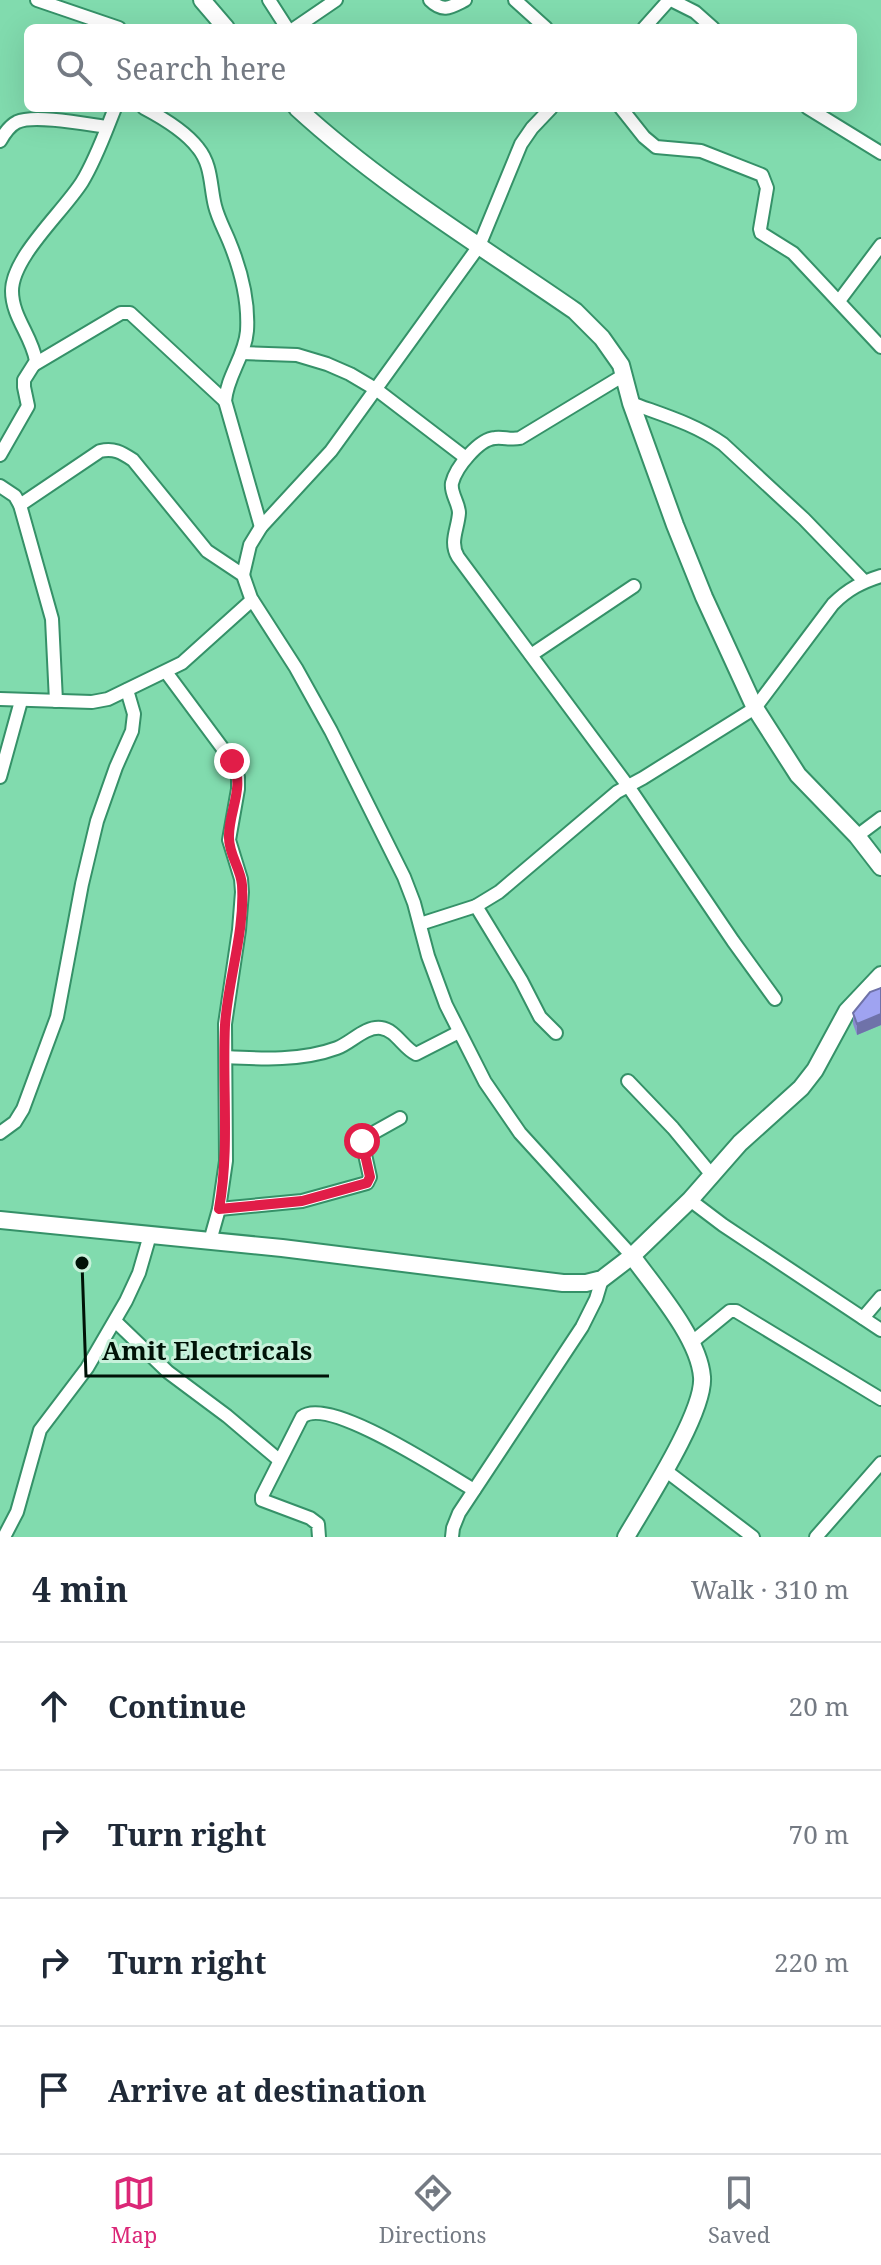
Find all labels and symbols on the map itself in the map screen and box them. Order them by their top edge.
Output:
route end [214,743,250,779]
route start [344,1123,380,1159]
callout: Amit Electricals [86,1326,329,1376]
text: Amit Electricals [102,1332,312,1368]

